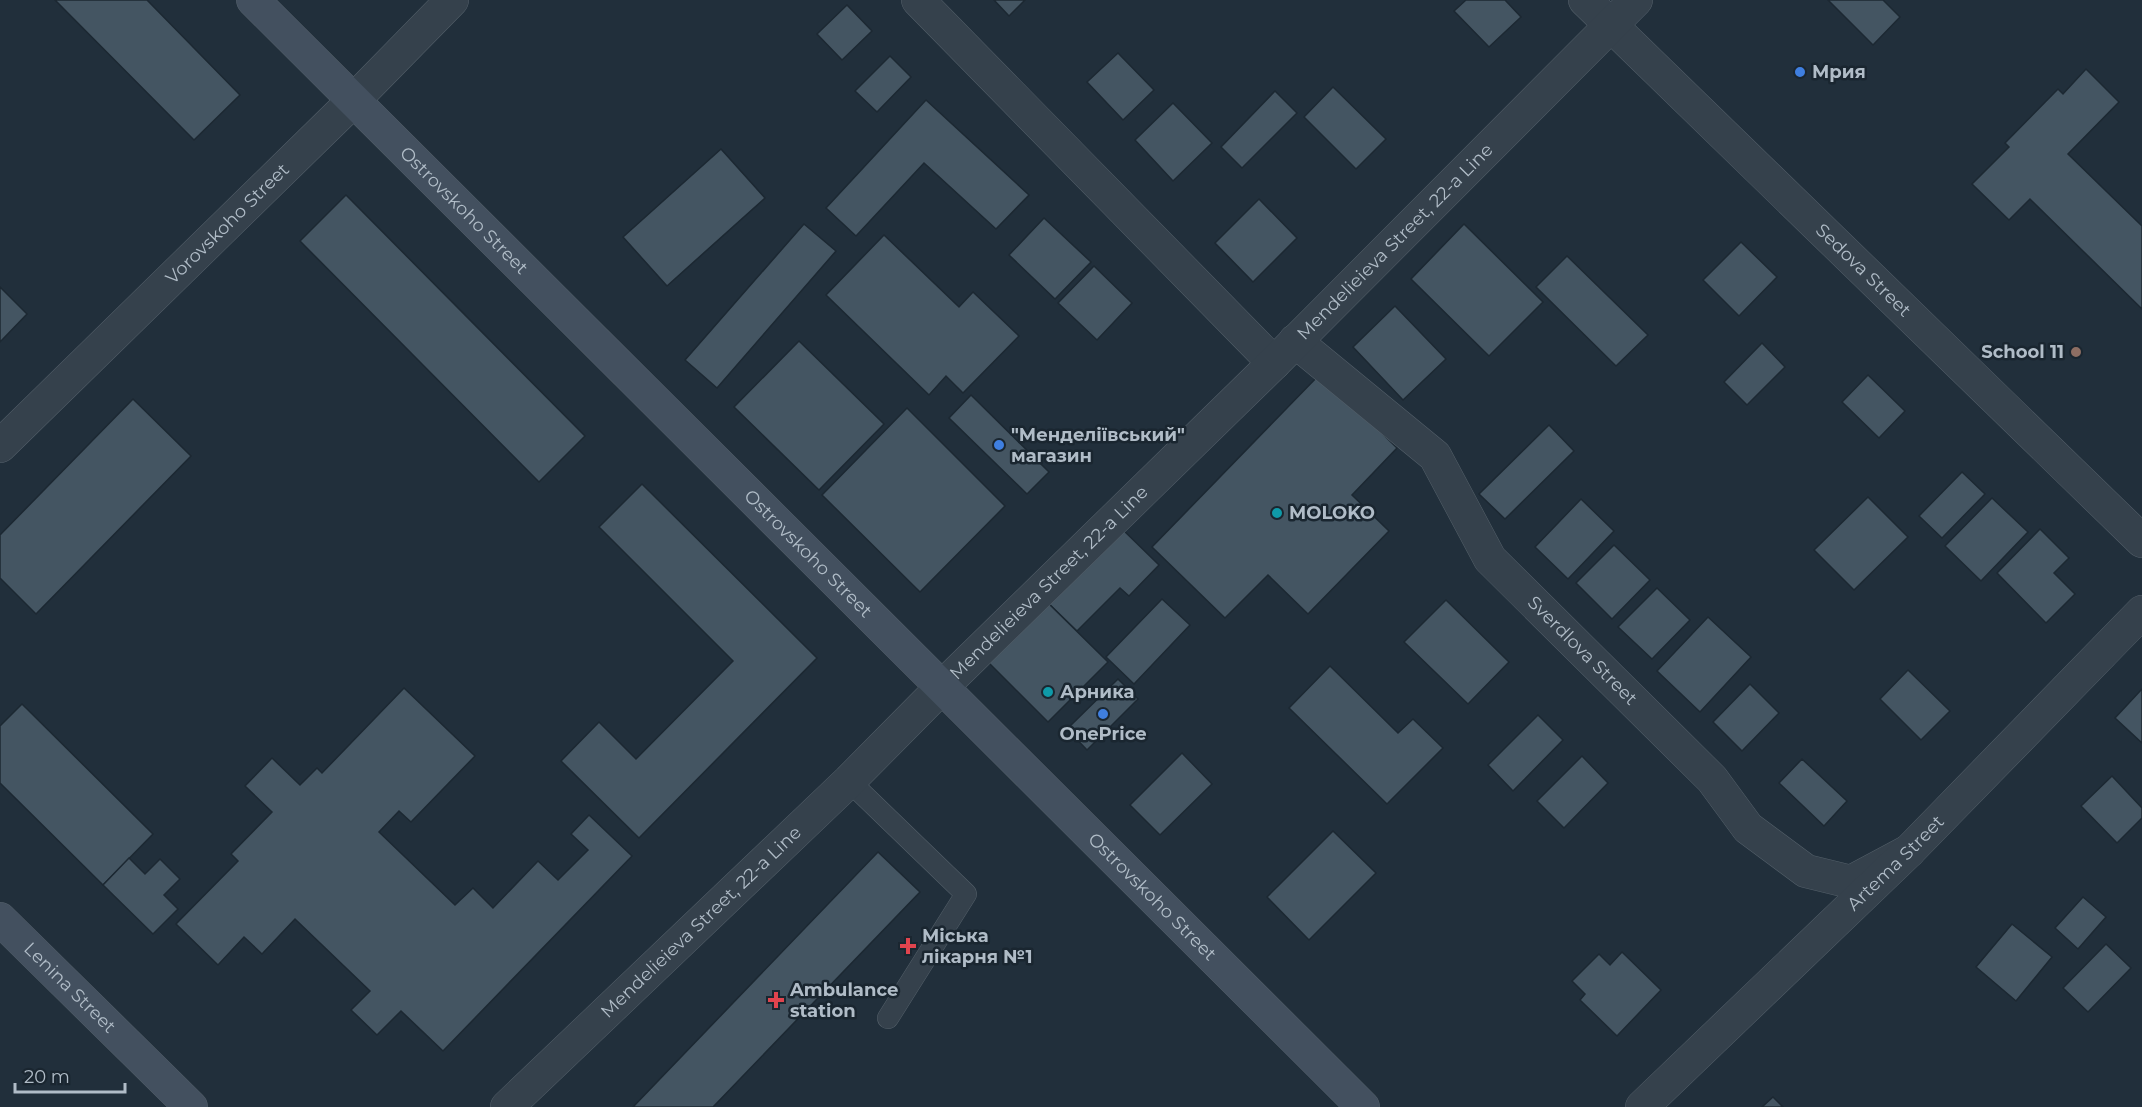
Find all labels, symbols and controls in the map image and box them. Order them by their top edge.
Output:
place label: Мрия [1812,61,1866,83]
marker: Мрия [1793,65,1807,79]
street label: Mendelieieva Street, 22-a Line [1292,139,1498,344]
street label: Ostrovskoho Street [395,142,533,279]
street label: Vorovskoho Street [161,159,294,289]
street label: Sedova Street [1811,219,1916,322]
place label: School 11 [1981,341,2064,363]
marker: School 11 [2069,345,2083,359]
place label: "Менделіївський" магазин [1011,424,1185,467]
marker: "Менделіївський" магазин [992,438,1006,452]
street label: Mendelieieva Street, 22-a Line [945,481,1153,684]
street label: Ostrovskoho Street [739,485,877,622]
place label: MOLOKO [1289,502,1375,524]
marker: MOLOKO [1270,506,1284,520]
street label: Sverdlova Street [1523,592,1642,710]
place label: Арника [1060,681,1134,703]
marker: Арника [1041,685,1055,699]
marker: OnePrice [1096,707,1110,721]
place label: OnePrice [1059,723,1147,745]
street label: Artema Street [1843,811,1949,915]
street label: Mendelieieva Street, 22-a Line [596,821,806,1023]
street label: Ostrovskoho Street [1084,828,1221,965]
place label: Міська лікарня №1 [922,925,1033,968]
marker: Міська лікарня №1 [899,937,917,955]
street label: Lenina Street [19,938,120,1038]
place label: Ambulance station [789,979,898,1022]
marker: Ambulance station [767,991,785,1009]
scale bar [15,1056,124,1094]
text: 20 m [24,1066,70,1088]

